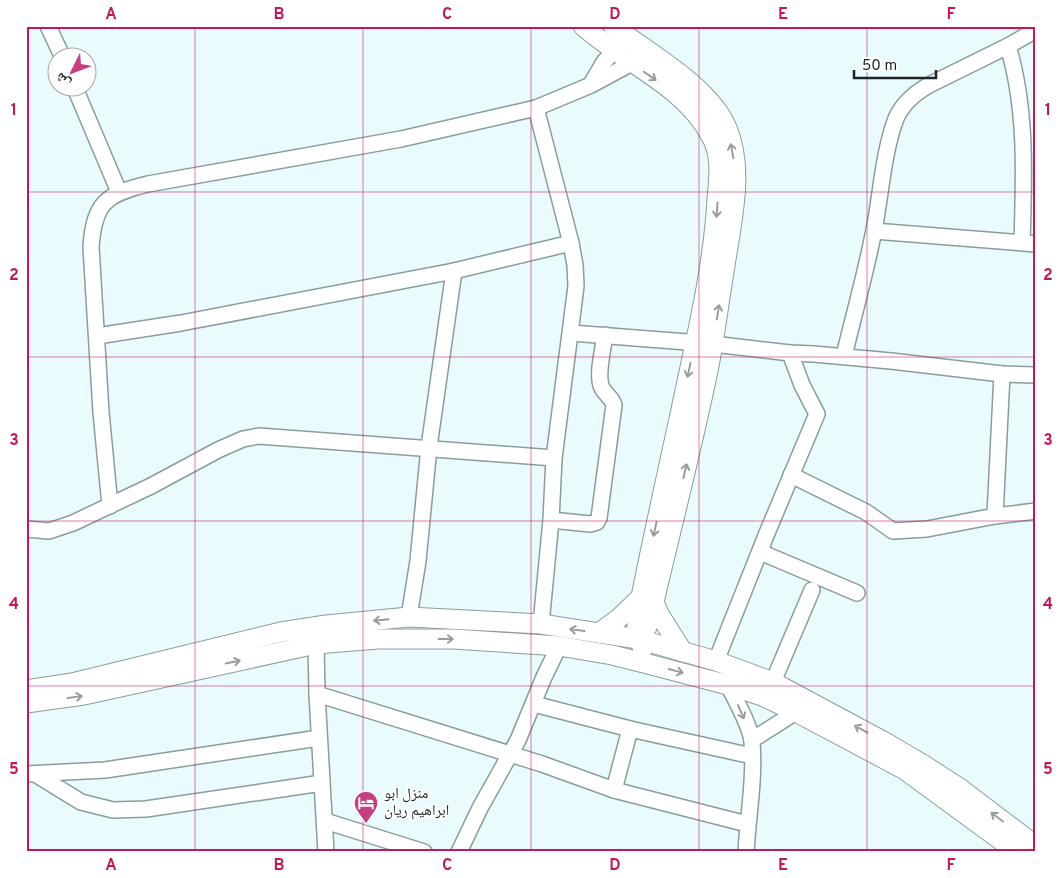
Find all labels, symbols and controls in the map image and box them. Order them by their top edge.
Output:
text: A [105,5,117,25]
text: B [273,5,285,25]
text: C [442,5,452,25]
text: D [609,5,621,25]
text: E [778,5,788,25]
text: F [946,5,956,25]
north arrow [48,48,98,98]
scale bar [854,48,937,80]
text: 50 m [862,57,897,76]
text: ش [52,68,75,91]
one-way arrow [643,70,657,81]
text: 1 [11,101,17,121]
text: 1 [1045,101,1051,121]
one-way arrow [727,143,737,159]
one-way arrow [712,202,721,218]
text: 2 [9,266,19,286]
text: 2 [1043,266,1053,286]
one-way arrow [713,304,723,320]
one-way arrow [684,362,693,378]
text: 3 [9,431,19,451]
text: 3 [1043,431,1053,451]
one-way arrow [681,463,690,479]
one-way arrow [650,521,659,537]
text: 4 [9,595,19,615]
text: 4 [1043,595,1053,615]
one-way arrow [373,615,389,625]
one-way arrow [570,624,586,634]
one-way arrow [438,634,454,644]
one-way arrow [225,657,241,666]
one-way arrow [667,667,683,676]
one-way arrow [66,691,82,701]
one-way arrow [737,704,747,719]
one-way arrow [853,724,868,734]
text: 5 [9,760,19,780]
text: 5 [1043,760,1053,780]
place label: منزل ابو ابراهيم ريان [384,785,449,821]
hotel icon: منزل ابو ابراهيم ريان [353,790,379,824]
one-way arrow [991,811,1004,822]
text: A [105,856,117,876]
text: B [273,856,285,876]
text: C [442,856,452,876]
text: D [609,856,621,876]
text: E [778,856,788,876]
text: F [946,856,956,876]

